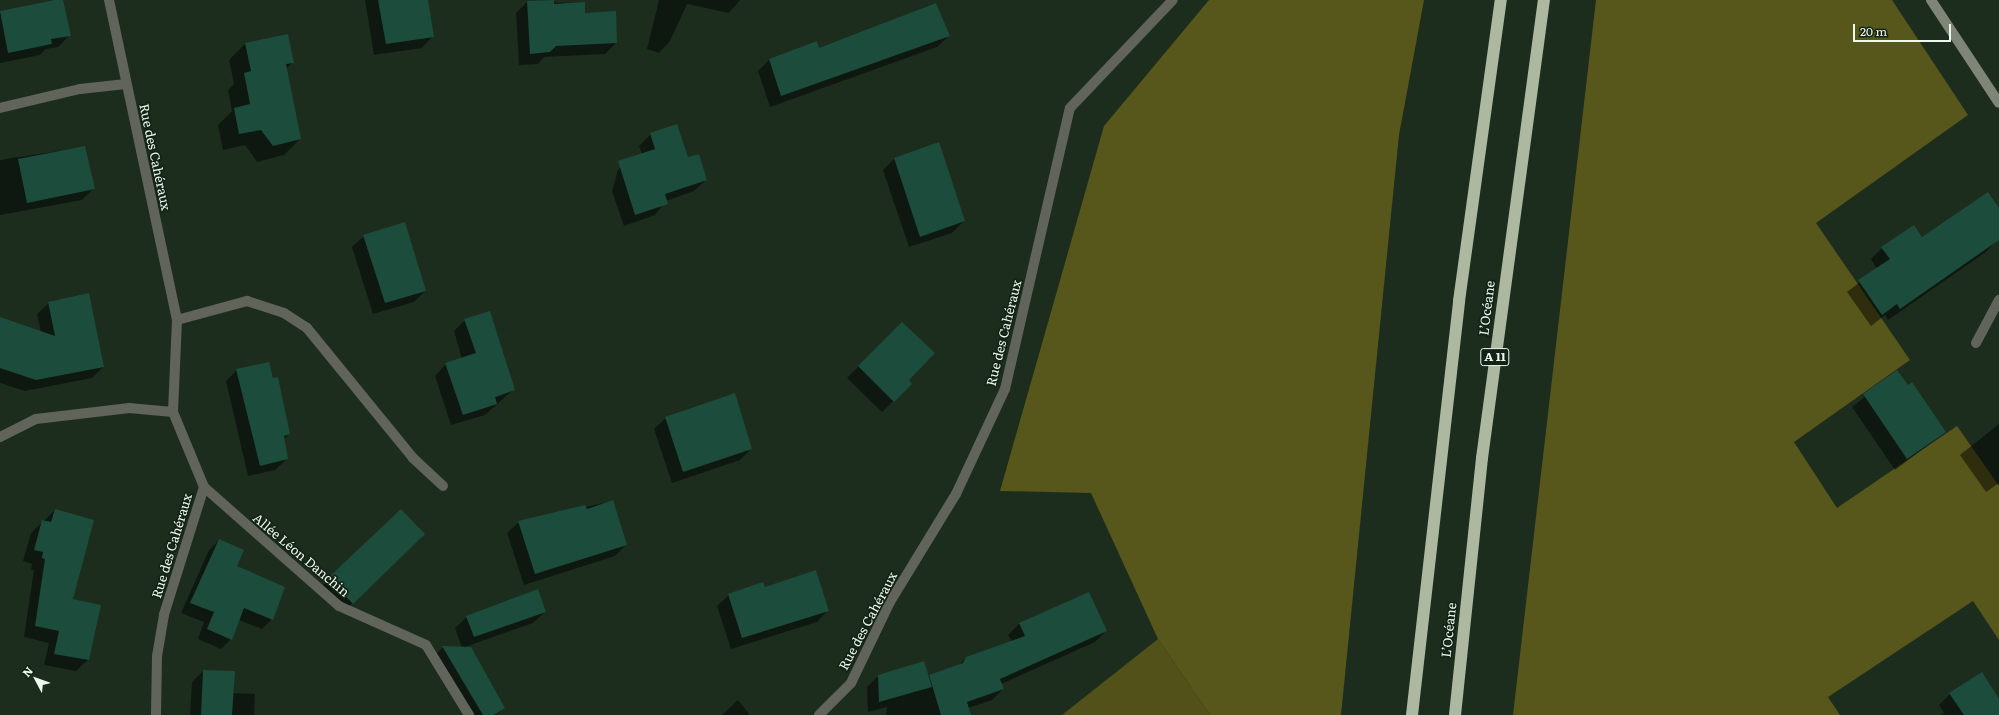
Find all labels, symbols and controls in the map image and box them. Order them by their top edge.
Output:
scale bar [1855,16,1953,42]
text: 20 m [1860,22,1887,40]
street label: Rue des Cahéraux [136,102,174,212]
street label: Rue des Cahéraux [983,278,1025,388]
street label: L’Océane [1476,280,1498,336]
road number: A 11 [1480,347,1510,367]
street label: Rue des Cahéraux [149,492,195,600]
street label: Allée Léon Danchin [250,510,352,600]
street label: Rue des Cahéraux [836,569,900,673]
street label: L’Océane [1438,602,1460,658]
north arrow [16,659,56,699]
text: N [18,662,36,680]

